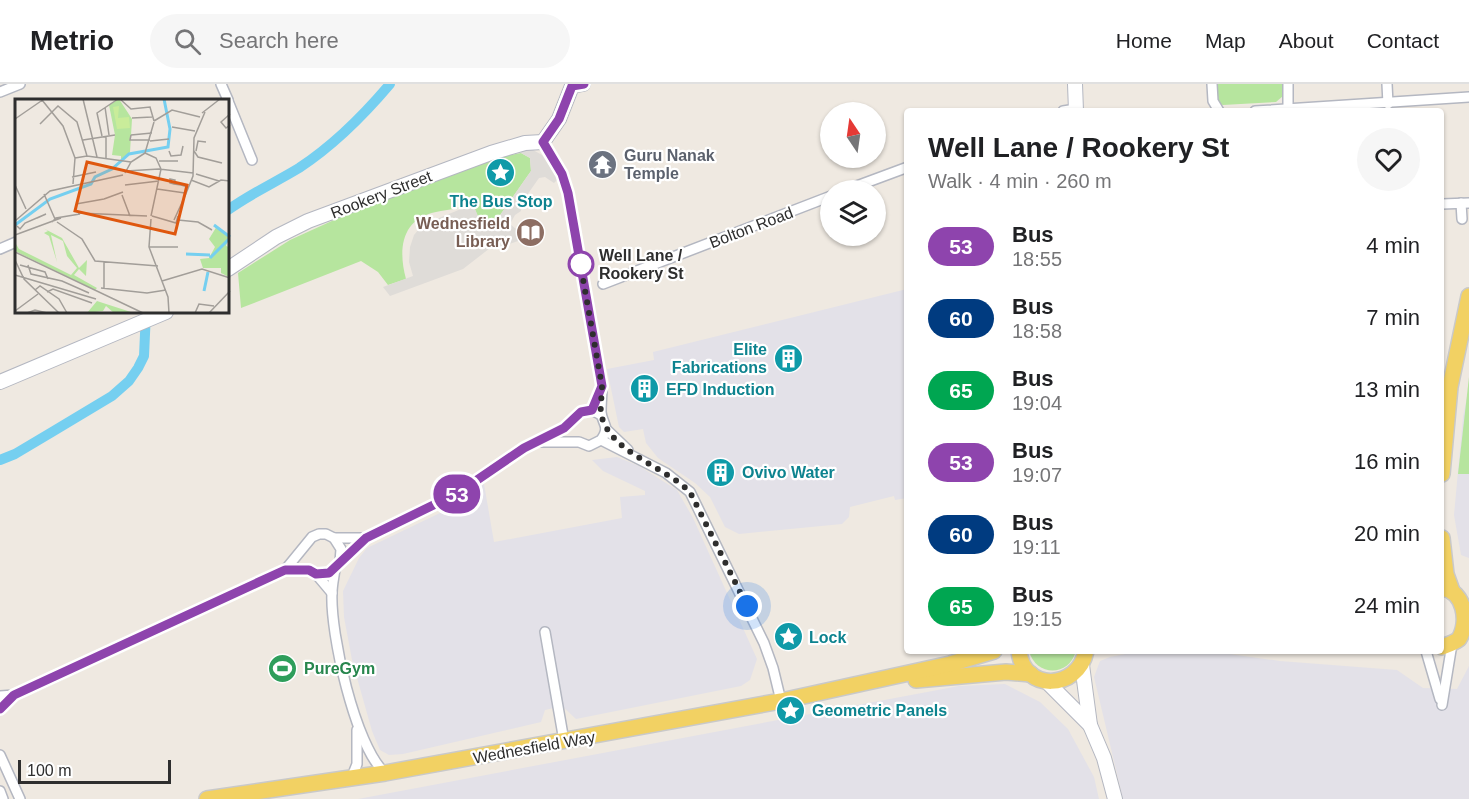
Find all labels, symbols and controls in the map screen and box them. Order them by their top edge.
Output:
search box [150,14,570,68]
text: Metrio [30,25,114,56]
icon: search [171,25,204,58]
text: Search here [219,28,339,53]
text: Home [1116,29,1172,52]
text: Map [1205,29,1246,52]
text: About [1279,29,1334,52]
text: Contact [1367,29,1439,52]
inset map [15,99,230,314]
north arrow [820,102,886,168]
map controls [820,102,886,246]
button: heart [1357,128,1420,191]
text: Well Lane / Rookery St [928,132,1229,163]
place label: Guru Nanak Temple [624,147,715,182]
temple icon: Guru Nanak Temple [587,148,619,180]
place icon: The Bus Stop [485,157,517,189]
street label: Rookery Street [328,167,435,222]
text: Walk · 4 min · 260 m [928,170,1112,192]
button: layers [820,180,886,246]
place label: The Bus Stop [449,193,553,210]
street label: Bolton Road [707,204,795,251]
place label: Wednesfield Library [416,215,510,250]
library icon: Wednesfield Library [515,216,547,248]
text: Bus [1012,222,1054,247]
text: 4 min [1366,233,1420,258]
text: 53 [949,235,973,258]
place label: Well Lane / Rookery St [599,247,684,282]
text: 18:55 [1012,248,1062,270]
marker: Well Lane / Rookery St [568,251,594,277]
text: Bus [1012,294,1054,319]
text: 7 min [1366,305,1420,330]
text: 60 [949,307,973,330]
text: 18:58 [1012,320,1062,342]
place label: Elite Fabrications [672,341,767,376]
building icon: Elite Fabrications [772,342,804,374]
text: Bus [1012,366,1054,391]
building icon: EFD Induction [629,373,661,405]
text: 13 min [1354,377,1420,402]
text: 65 [949,379,973,402]
place label: EFD Induction [666,381,774,398]
text: 19:04 [1012,392,1062,414]
text: Bus [1012,438,1054,463]
text: 16 min [1354,449,1420,474]
text: 53 [949,451,973,474]
building icon: Ovivo Water [705,456,737,488]
place label: Ovivo Water [742,464,835,481]
text: 19:07 [1012,464,1062,486]
line badge: 53 [430,474,484,514]
text: 53 [445,483,469,506]
text: Bus [1012,510,1054,535]
text: 20 min [1354,521,1420,546]
text: 60 [949,523,973,546]
text: 19:11 [1012,536,1061,558]
text: Bus [1012,582,1054,607]
your location [732,591,762,621]
text: 24 min [1354,593,1420,618]
text: 65 [949,595,973,618]
text: 19:15 [1012,608,1062,630]
place icon: Lock [772,621,804,653]
place label: Lock [809,629,846,646]
sports icon: PureGym [267,652,299,684]
place label: PureGym [304,660,375,677]
place icon: Geometric Panels [775,694,807,726]
place label: Geometric Panels [812,702,947,719]
street label: Wednesfield Way [472,728,596,767]
scale bar [18,757,171,784]
text: 100 m [27,762,71,779]

